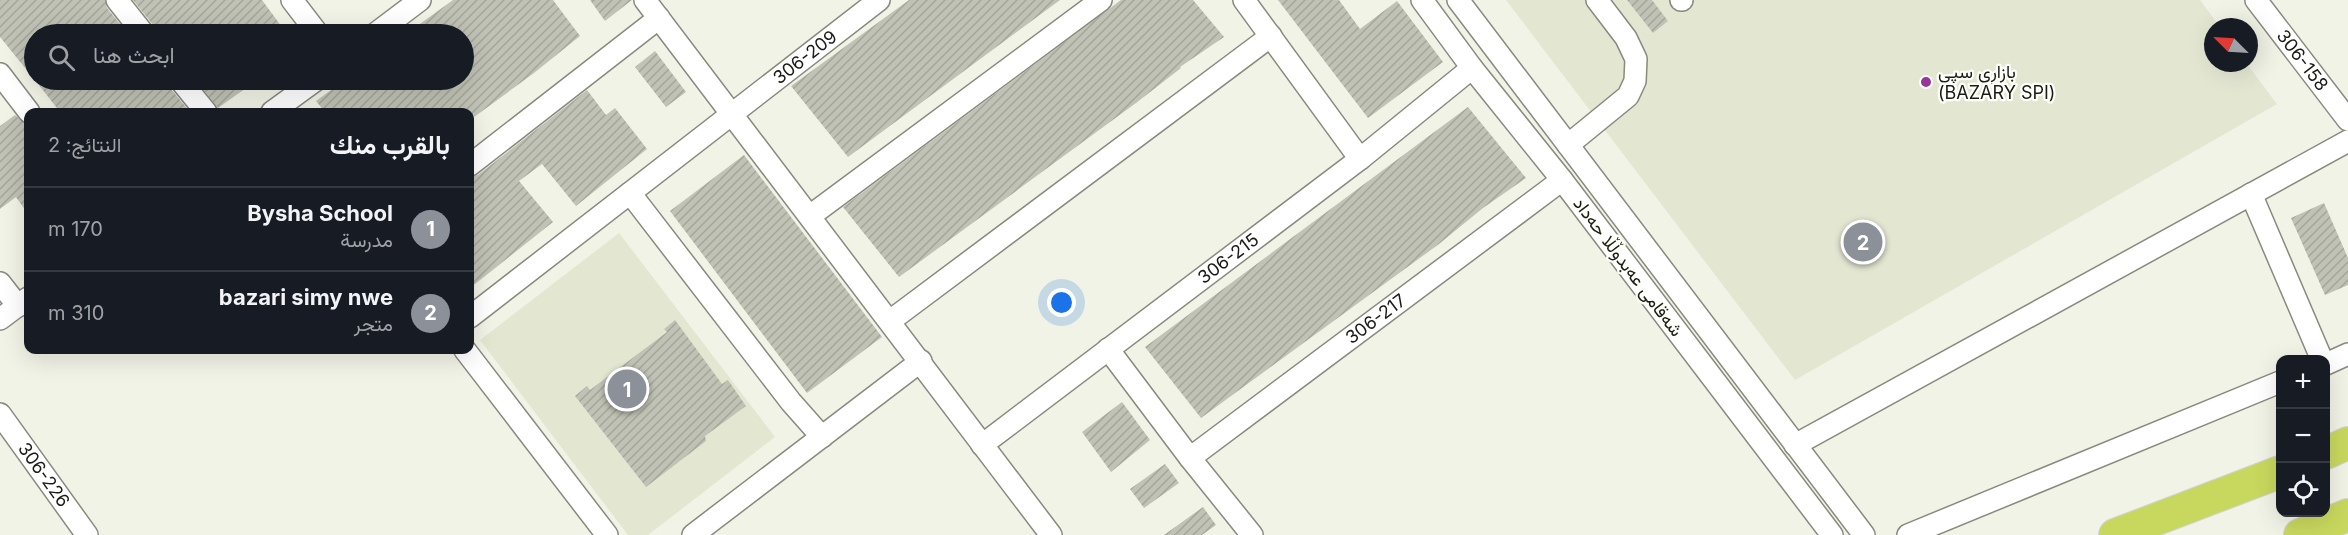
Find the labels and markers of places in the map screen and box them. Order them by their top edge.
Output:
place label: بازاڕی سپی (BAZARY SPI) [1938,61,2055,103]
marker: بازاڕی سپی (BAZARY SPI) [1919,75,1933,89]
pin: 2 [1844,220,1882,264]
pin: 1 [608,366,646,412]

